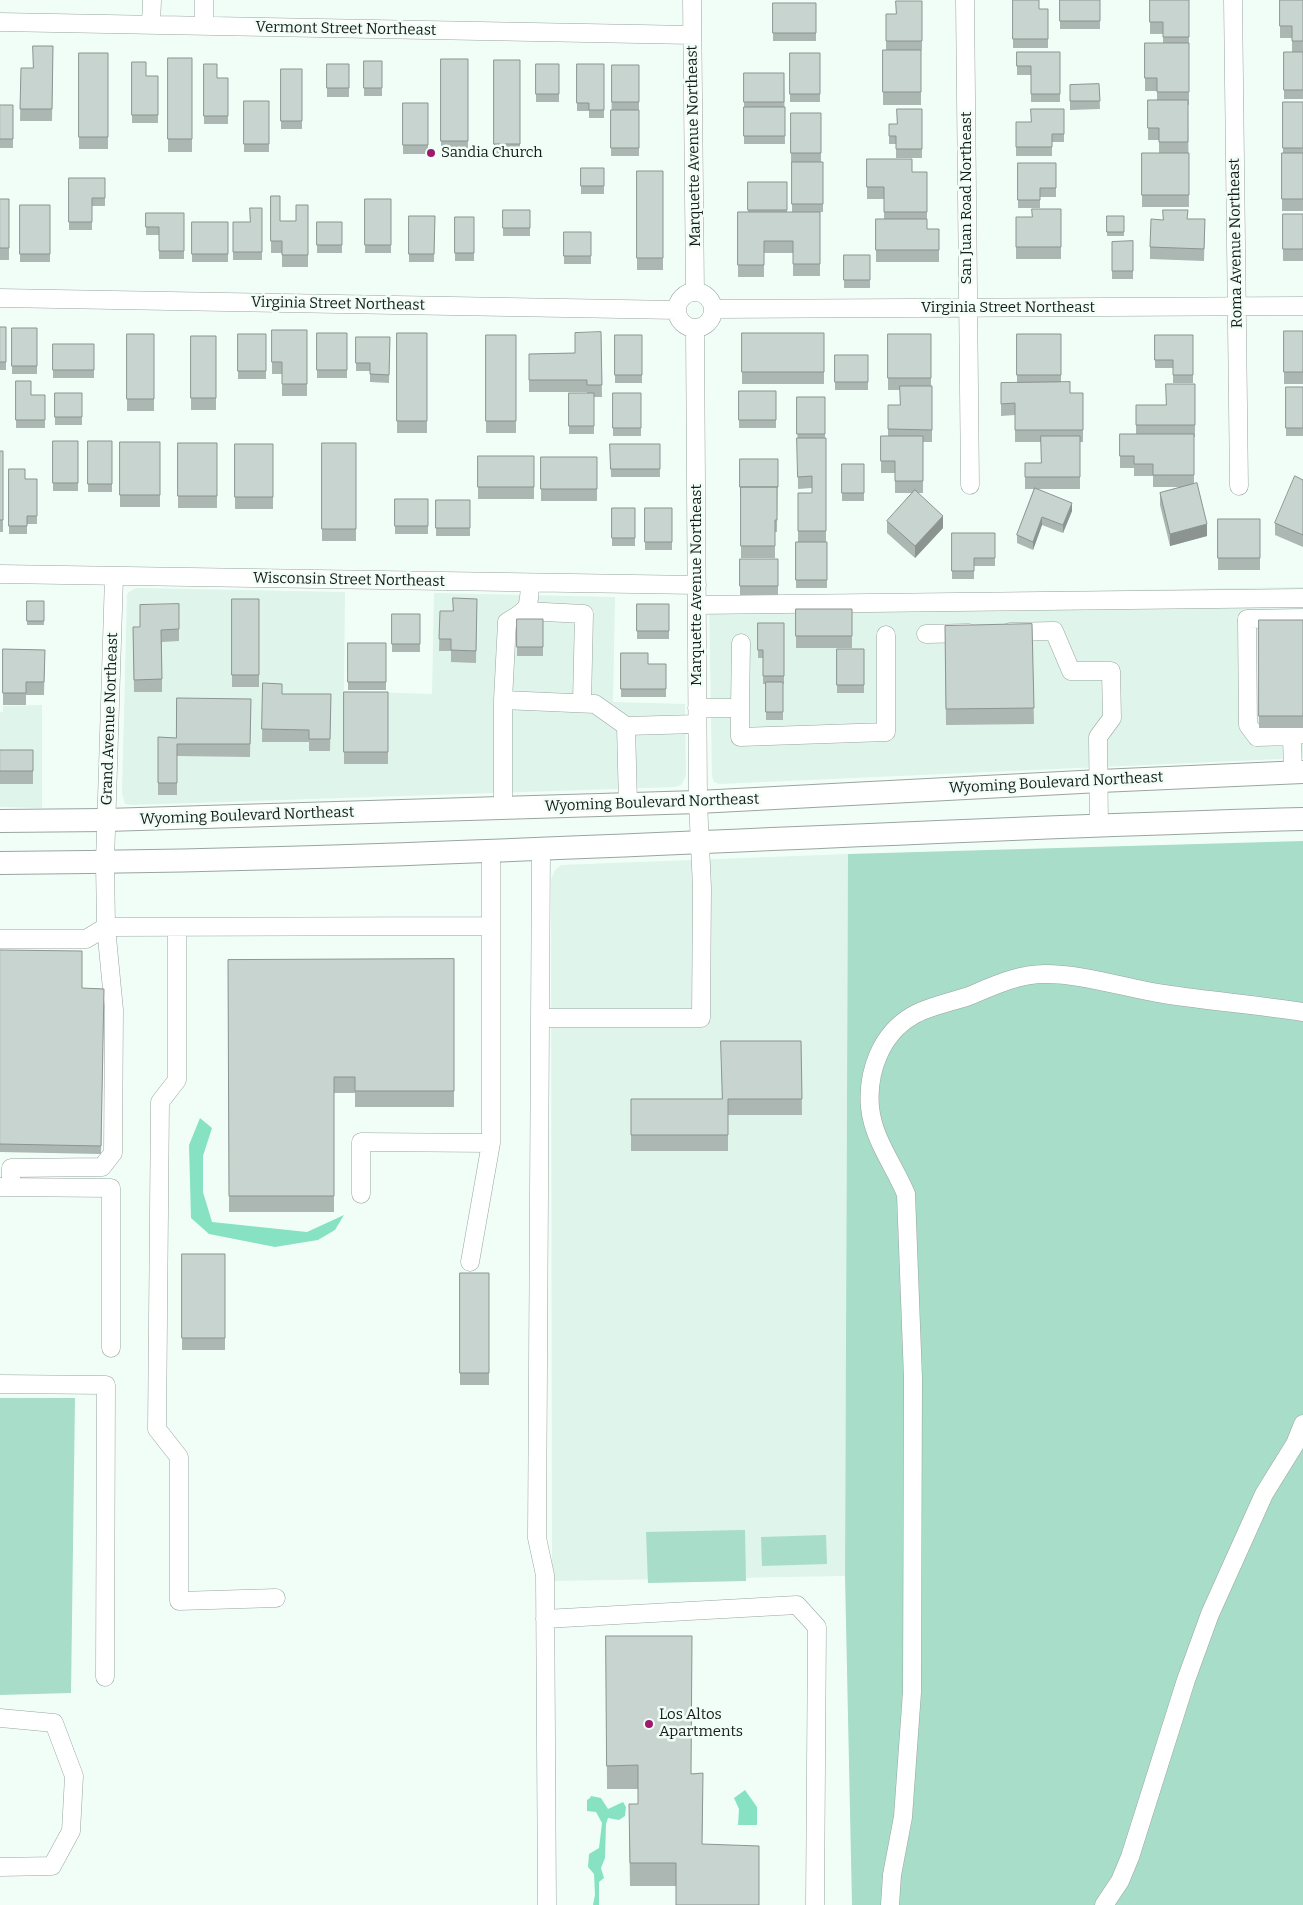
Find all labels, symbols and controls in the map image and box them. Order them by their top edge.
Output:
street label: Vermont Street Northeast [256,18,436,40]
street label: Marquette Avenue Northeast [683,45,705,247]
street label: San Juan Road Northeast [958,112,976,284]
place label: Sandia Church [441,144,543,162]
marker: Sandia Church [425,147,437,159]
street label: Roma Avenue Northeast [1226,158,1246,328]
street label: Virginia Street Northeast [251,293,425,315]
street label: Virginia Street Northeast [921,299,1095,317]
street label: Marquette Avenue Northeast [688,484,706,686]
street label: Wisconsin Street Northeast [253,569,445,591]
street label: Grand Avenue Northeast [98,632,122,806]
street label: Wyoming Boulevard Northeast [948,768,1164,798]
street label: Wyoming Boulevard Northeast [545,790,759,816]
street label: Wyoming Boulevard Northeast [140,803,354,829]
place label: Los Altos Apartments [659,1706,743,1741]
marker: Los Altos Apartments [643,1718,655,1730]

